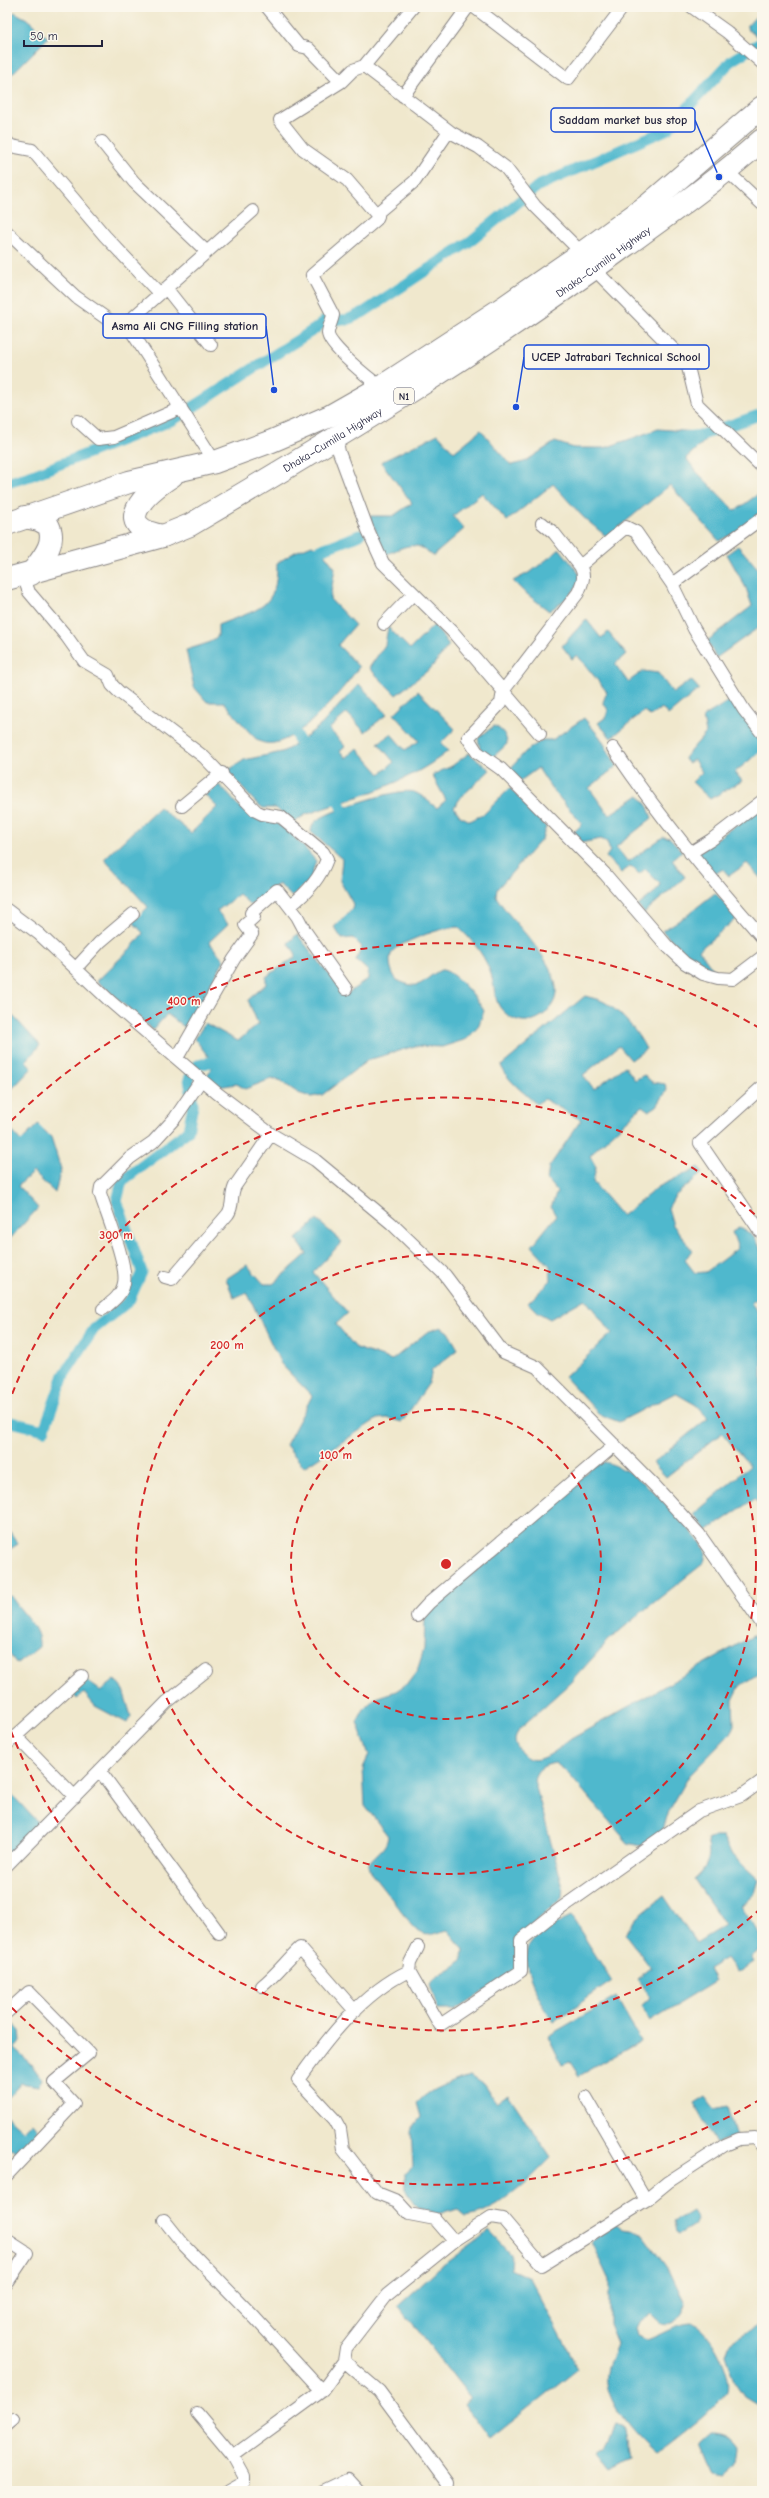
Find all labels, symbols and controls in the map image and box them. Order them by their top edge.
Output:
scale bar [24,22,102,48]
text: 50 m [30,29,58,43]
callout: Saddam market bus stop [551,108,695,132]
text: Saddam market bus stop [559,113,687,127]
street label: Dhaka–Cumilla Highway [553,224,653,300]
callout: Asma Ali CNG Filling station [103,314,266,338]
text: Asma Ali CNG Filling station [112,319,258,333]
callout: UCEP Jatrabari Technical School [524,345,709,369]
text: UCEP Jatrabari Technical School [531,350,701,364]
road number: N1 [394,388,414,404]
street label: Dhaka–Cumilla Highway [281,405,384,475]
text: 400 m [167,994,201,1008]
text: 300 m [99,1228,133,1242]
text: 200 m [210,1338,244,1352]
text: 100 m [320,1448,352,1462]
centre of rings [439,1557,453,1571]

